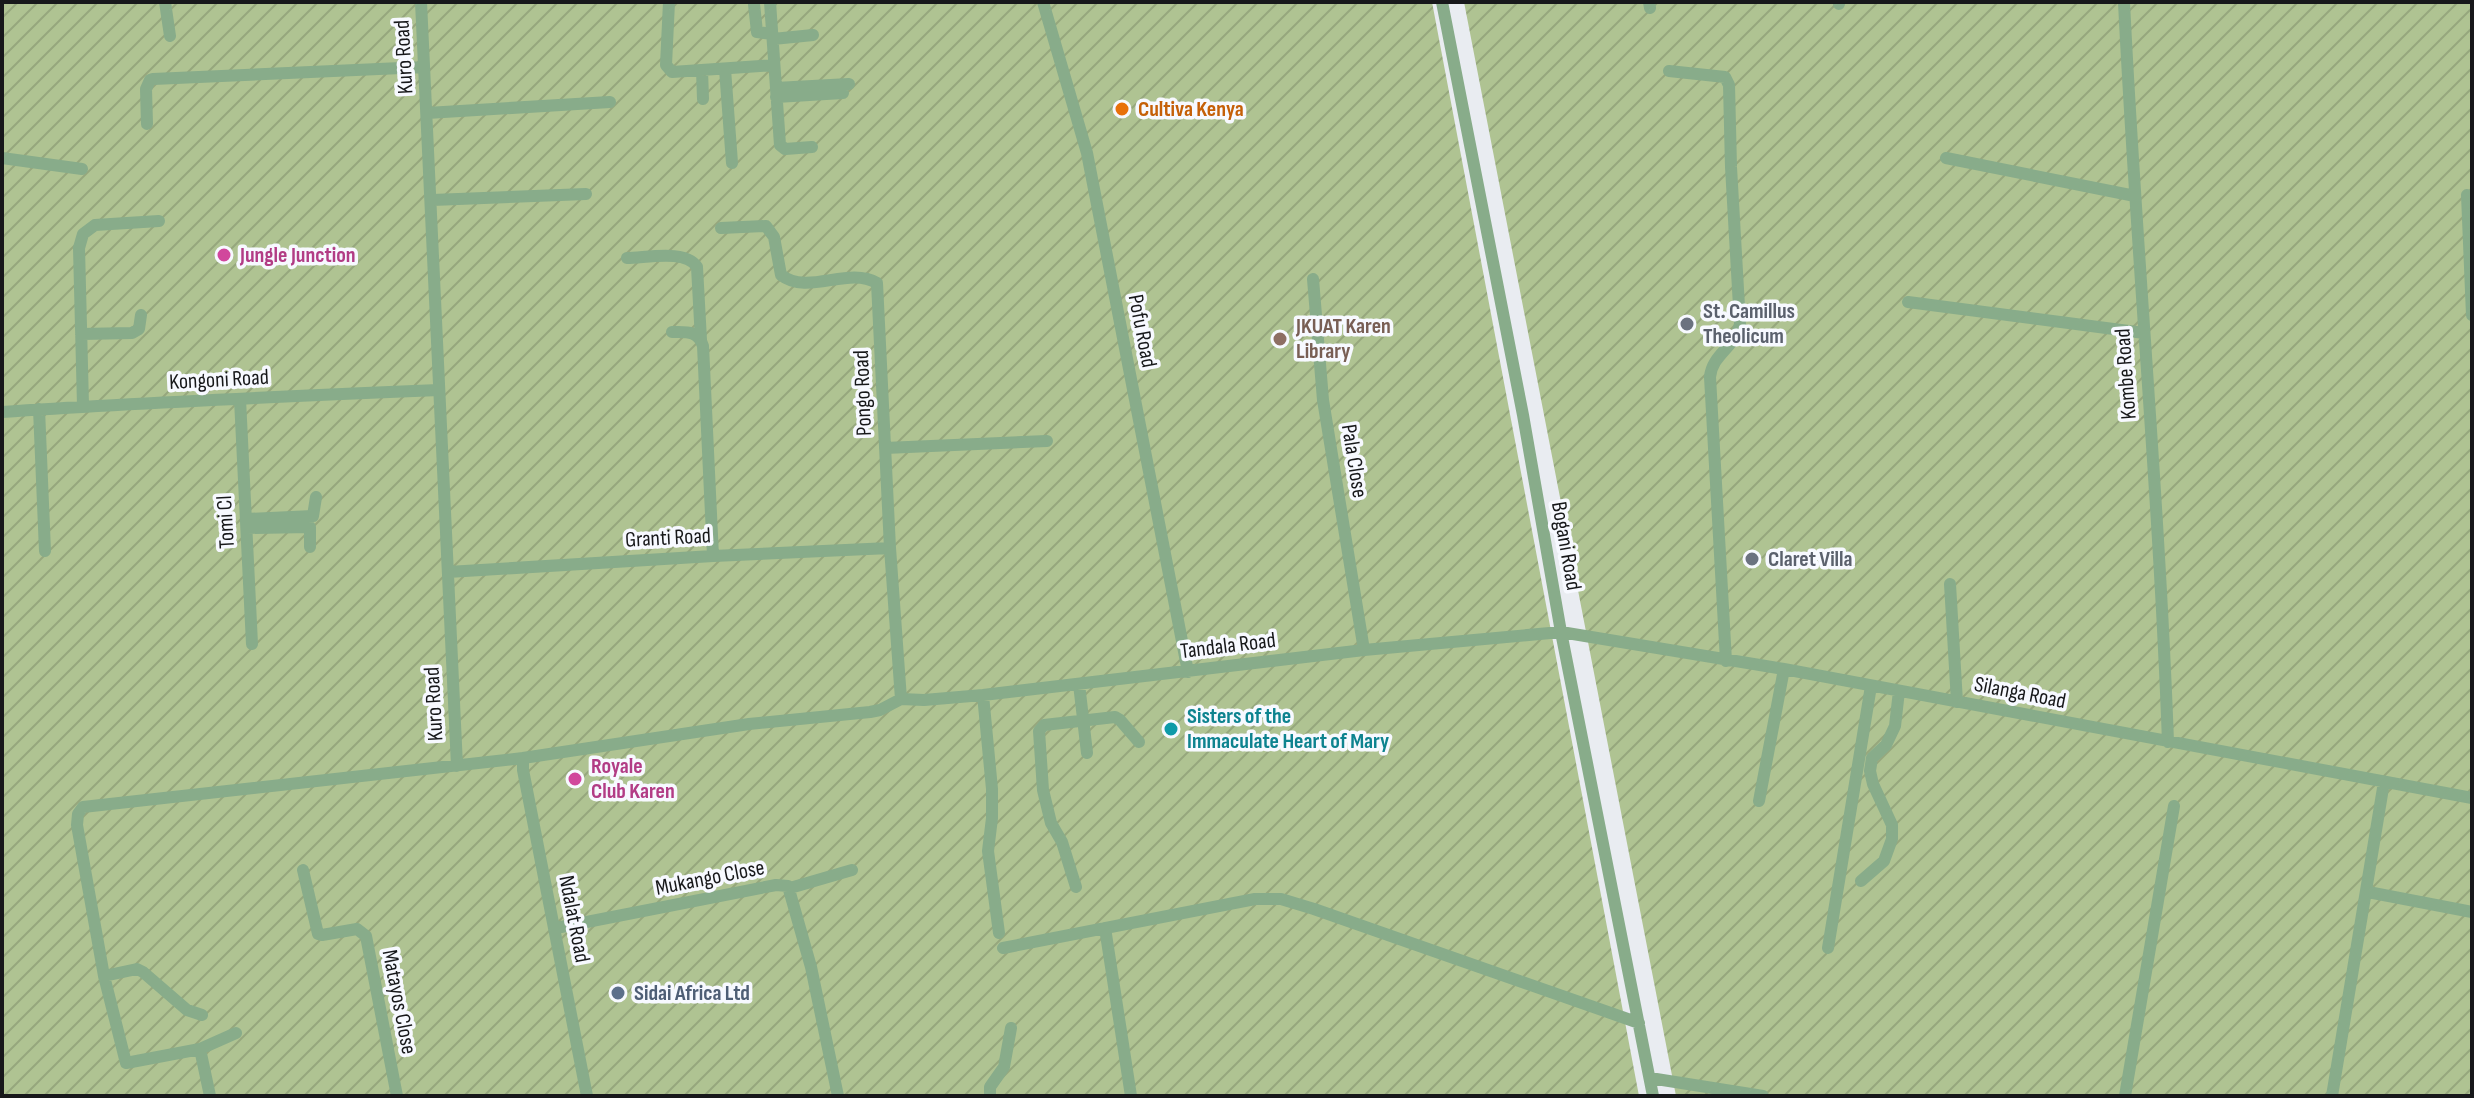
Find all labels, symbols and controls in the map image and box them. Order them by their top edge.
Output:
street label: Kuro Road [389,19,419,95]
place label: Cultiva Kenya [1138,96,1244,123]
marker: Cultiva Kenya [1113,100,1131,118]
place label: Jungle Junction [239,242,356,269]
marker: Jungle Junction [215,246,233,264]
street label: Pofu Road [1122,292,1162,370]
place label: St. Camillus Theolicum [1703,298,1795,350]
place label: JKUAT Karen Library [1295,313,1391,365]
marker: St. Camillus Theolicum [1678,315,1696,333]
street label: Kombe Road [2109,328,2143,420]
marker: JKUAT Karen Library [1271,330,1289,348]
street label: Pongo Road [848,350,878,436]
street label: Kongoni Road [169,364,269,396]
street label: Pala Close [1335,422,1373,500]
street label: Tomi Cl [211,495,241,549]
street label: Bogani Road [1545,500,1587,592]
street label: Granti Road [624,522,712,554]
place label: Claret Villa [1768,546,1853,573]
marker: Claret Villa [1743,550,1761,568]
street label: Tandala Road [1179,627,1277,665]
street label: Kuro Road [419,666,449,742]
street label: Silanga Road [1972,671,2068,715]
place label: Sisters of the Immaculate Heart of Mary [1187,703,1389,755]
marker: Sisters of the Immaculate Heart of Mary [1162,720,1180,738]
place label: Royale Club Karen [591,753,675,805]
marker: Royale Club Karen [566,770,584,788]
street label: Mukango Close [653,854,767,902]
street label: Ndalat Road [552,873,596,965]
street label: Matayos Close [376,947,422,1057]
place label: Sidai Africa Ltd [634,980,750,1007]
marker: Sidai Africa Ltd [609,984,627,1002]

